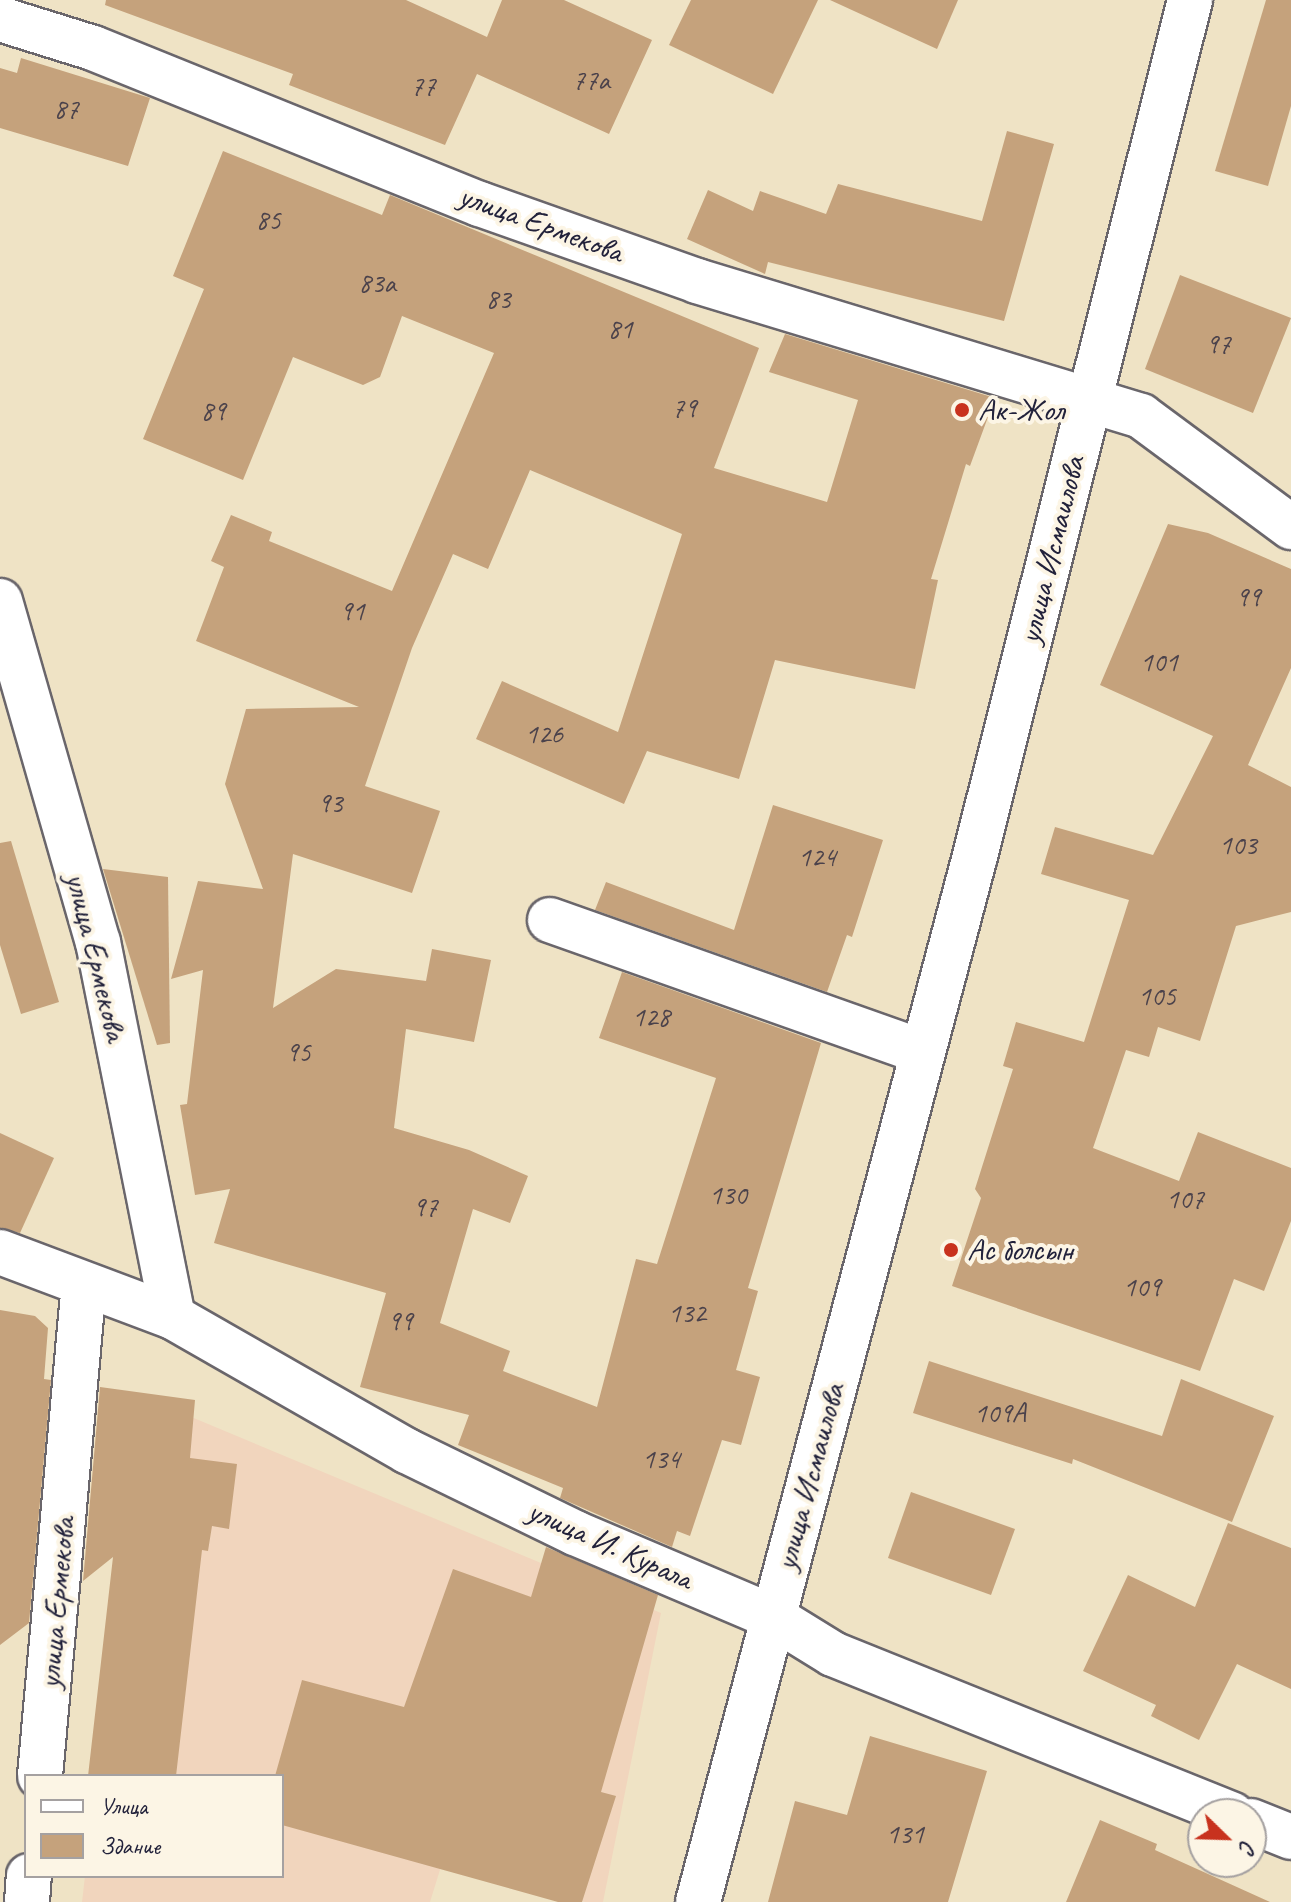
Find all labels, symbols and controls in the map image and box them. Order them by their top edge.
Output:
house number: 77а [572,63,610,97]
house number: 77 [410,69,436,103]
house number: 87 [53,92,79,126]
street label: улица Ермекова [453,176,629,272]
house number: 85 [255,203,281,237]
house number: 83а [358,266,396,300]
house number: 83 [485,282,511,316]
house number: 81 [607,312,633,346]
house number: 97 [1205,327,1231,361]
house number: 79 [671,391,697,425]
place label: Ак-Жол [978,391,1064,429]
house number: 89 [200,394,226,428]
marker: Ак-Жол [953,401,971,419]
street label: улица Исмаилова [1010,451,1094,649]
house number: 99 [1235,580,1261,614]
house number: 91 [339,594,365,628]
house number: 101 [1140,645,1178,679]
house number: 126 [525,717,563,751]
house number: 93 [317,786,343,820]
house number: 103 [1219,828,1257,862]
house number: 124 [798,840,836,874]
street label: улица Ермекова [56,868,136,1046]
house number: 105 [1138,979,1176,1013]
house number: 128 [632,1000,670,1034]
house number: 95 [285,1035,311,1069]
house number: 130 [709,1178,747,1212]
house number: 107 [1166,1182,1204,1216]
house number: 97 [412,1190,438,1224]
place label: Ас болсын [967,1231,1074,1269]
marker: Ас болсын [942,1241,960,1259]
house number: 109 [1123,1270,1161,1304]
house number: 132 [668,1296,706,1330]
house number: 99 [387,1304,413,1338]
street label: улица Исмаилова [766,1378,854,1576]
house number: 109А [974,1396,1026,1430]
house number: 134 [642,1442,680,1476]
street label: улица И. Курала [522,1492,698,1598]
street label: улица Ермекова [30,1515,84,1691]
legend [24,1774,284,1878]
text: Улица [100,1791,148,1821]
north arrow [1187,1798,1267,1878]
house number: 131 [886,1817,924,1851]
text: Здание [100,1831,160,1861]
text: С [1232,1836,1262,1857]

